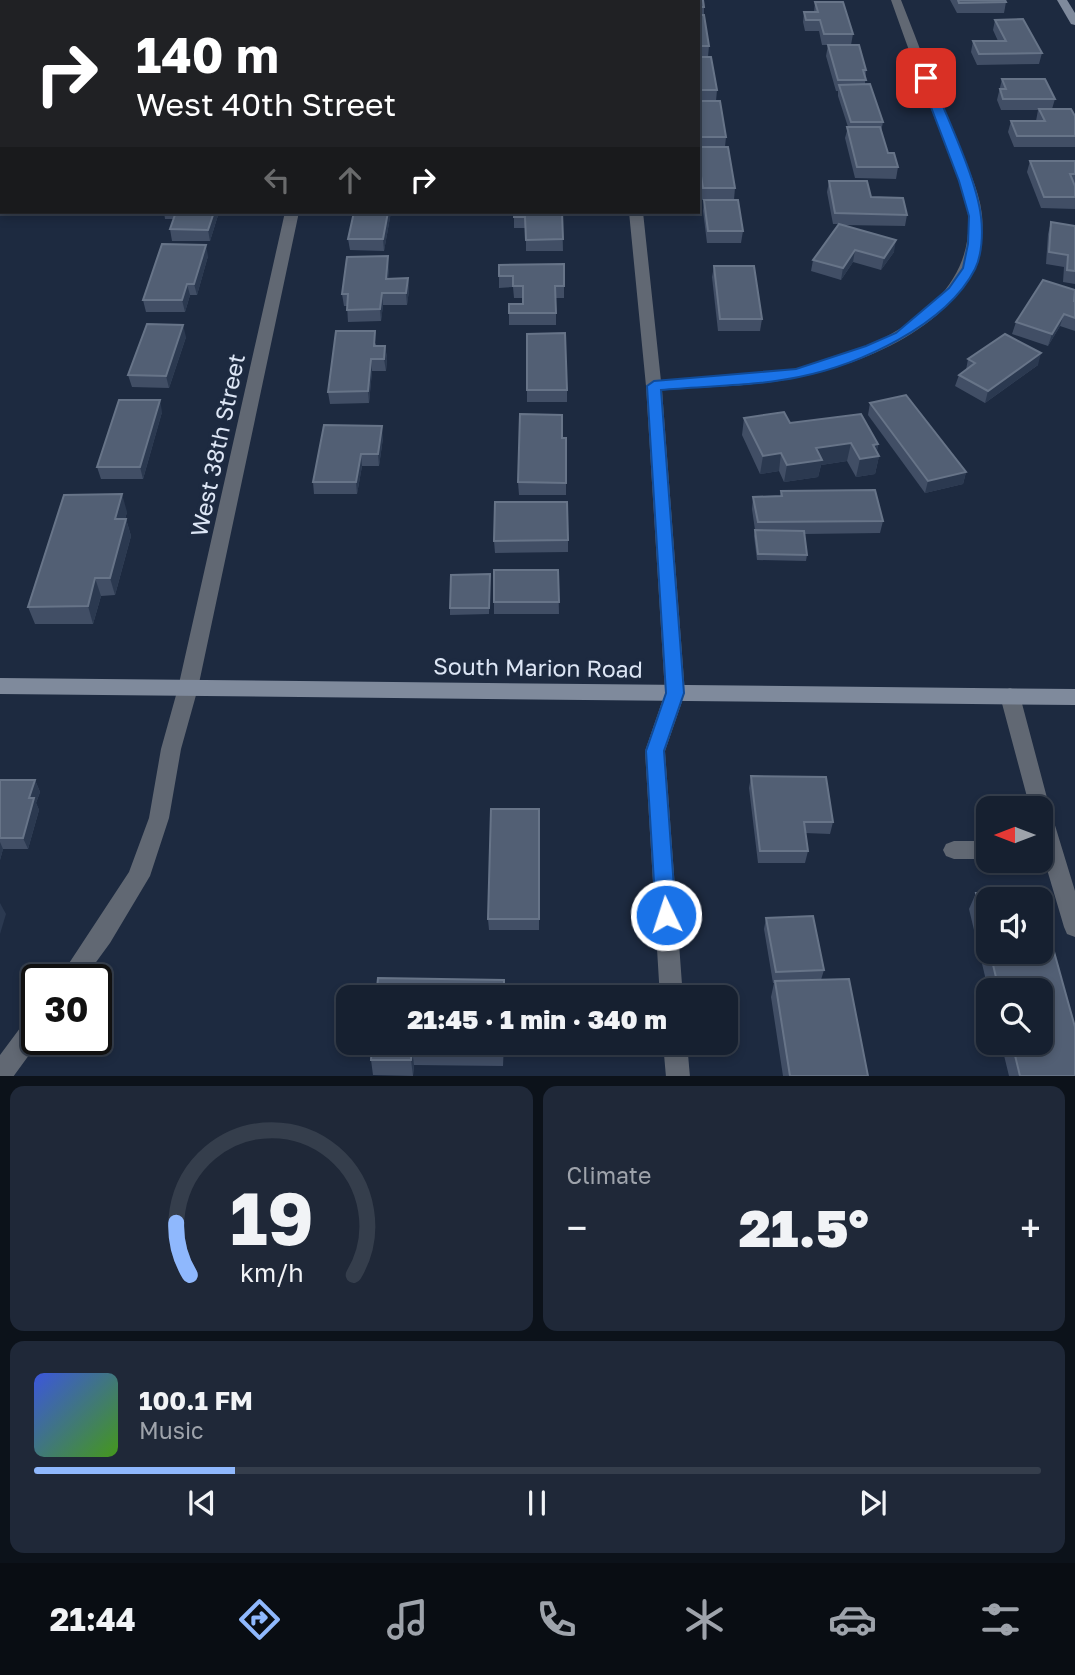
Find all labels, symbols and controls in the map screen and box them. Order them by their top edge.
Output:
text: 140 m [136,25,279,84]
icon: right [21,28,112,119]
pin [896,48,956,108]
icon: arrive [907,59,945,97]
text: West 40th Street [136,85,396,123]
icon: left [258,161,296,199]
icon: ahead [331,161,369,199]
icon: right [404,161,442,199]
street label: West 38th Street [184,351,250,539]
street label: South Marion Road [433,651,643,683]
north arrow [976,796,1054,873]
map controls [976,796,1053,1055]
position arrow [629,878,703,952]
button: sound [976,887,1053,964]
speed limit sign: 30 [21,964,112,1055]
button: search [976,978,1053,1055]
text: 21:45 · 1 min · 340 m [407,1004,667,1035]
text: Climate [567,1161,651,1189]
text: 19 [229,1174,313,1261]
text: 21.5° [739,1196,869,1258]
text: − [567,1205,587,1250]
text: + [1020,1205,1041,1250]
text: km/h [239,1256,303,1287]
text: 100.1 FM [139,1385,253,1416]
text: Music [139,1416,204,1444]
icon: previous [183,1484,221,1522]
icon: pause [518,1484,556,1522]
icon: next [854,1484,892,1522]
icon: directions [235,1595,284,1644]
icon: music [383,1595,432,1644]
icon: phone [532,1595,581,1644]
icon: climate [680,1595,729,1644]
icon: car [828,1595,877,1644]
icon: filters [976,1595,1025,1644]
text: 21:44 [50,1600,136,1638]

